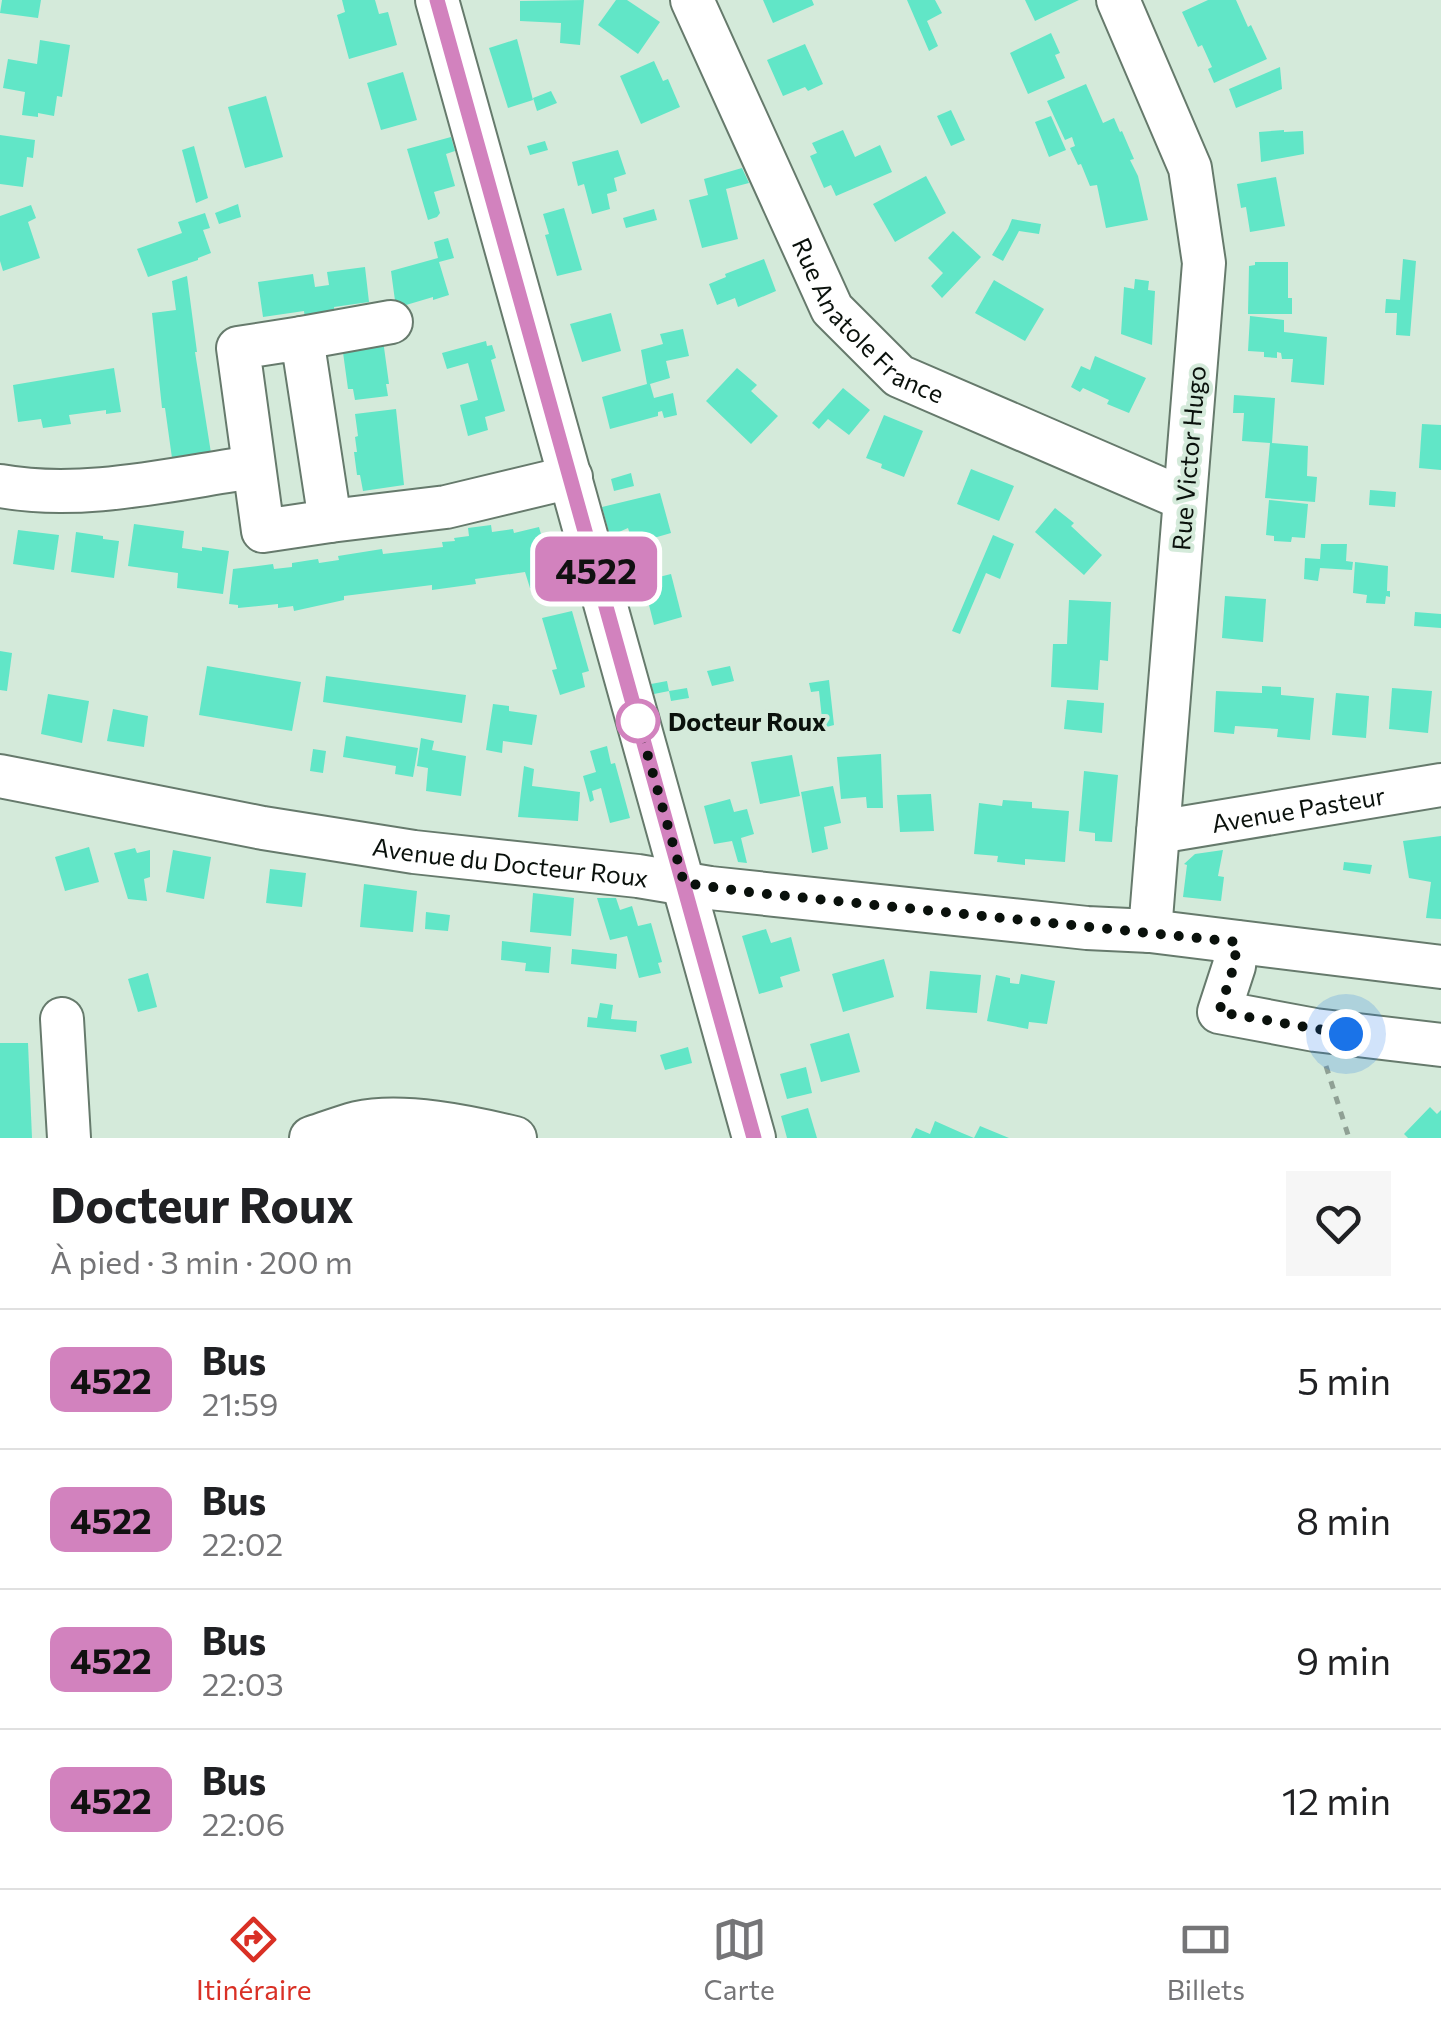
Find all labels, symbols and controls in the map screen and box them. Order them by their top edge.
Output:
street label: Rue Anatole France [787,233,949,409]
street label: Rue Victor Hugo [1165,364,1211,552]
line badge: 4522 [526,536,666,602]
text: 4522 [555,548,637,591]
marker: Docteur Roux [617,700,659,742]
place label: Docteur Roux [668,706,826,736]
street label: Avenue Pasteur [1209,780,1387,838]
street label: Avenue du Docteur Roux [370,831,651,893]
your location [1321,1009,1371,1059]
button: heart [1286,1171,1391,1276]
text: Docteur Roux [50,1174,354,1233]
text: À pied · 3 min · 200 m [50,1241,353,1281]
text: Bus [202,1336,266,1383]
text: 5 min [1297,1356,1391,1403]
text: 4522 [70,1358,152,1401]
text: 21:59 [202,1383,279,1423]
text: Bus [202,1476,266,1523]
text: 8 min [1296,1496,1391,1543]
text: 4522 [70,1498,152,1541]
text: 22:02 [202,1523,283,1563]
text: Bus [202,1616,266,1663]
text: 9 min [1296,1636,1391,1683]
text: 4522 [70,1638,152,1681]
text: 22:03 [202,1663,284,1703]
text: Bus [202,1756,266,1803]
text: 12 min [1282,1776,1391,1823]
text: 4522 [70,1778,152,1821]
text: 22:06 [202,1803,285,1843]
tab: Itinéraire [196,1912,312,2006]
tab: Carte [704,1912,775,2006]
tab: Billets [1167,1912,1245,2006]

